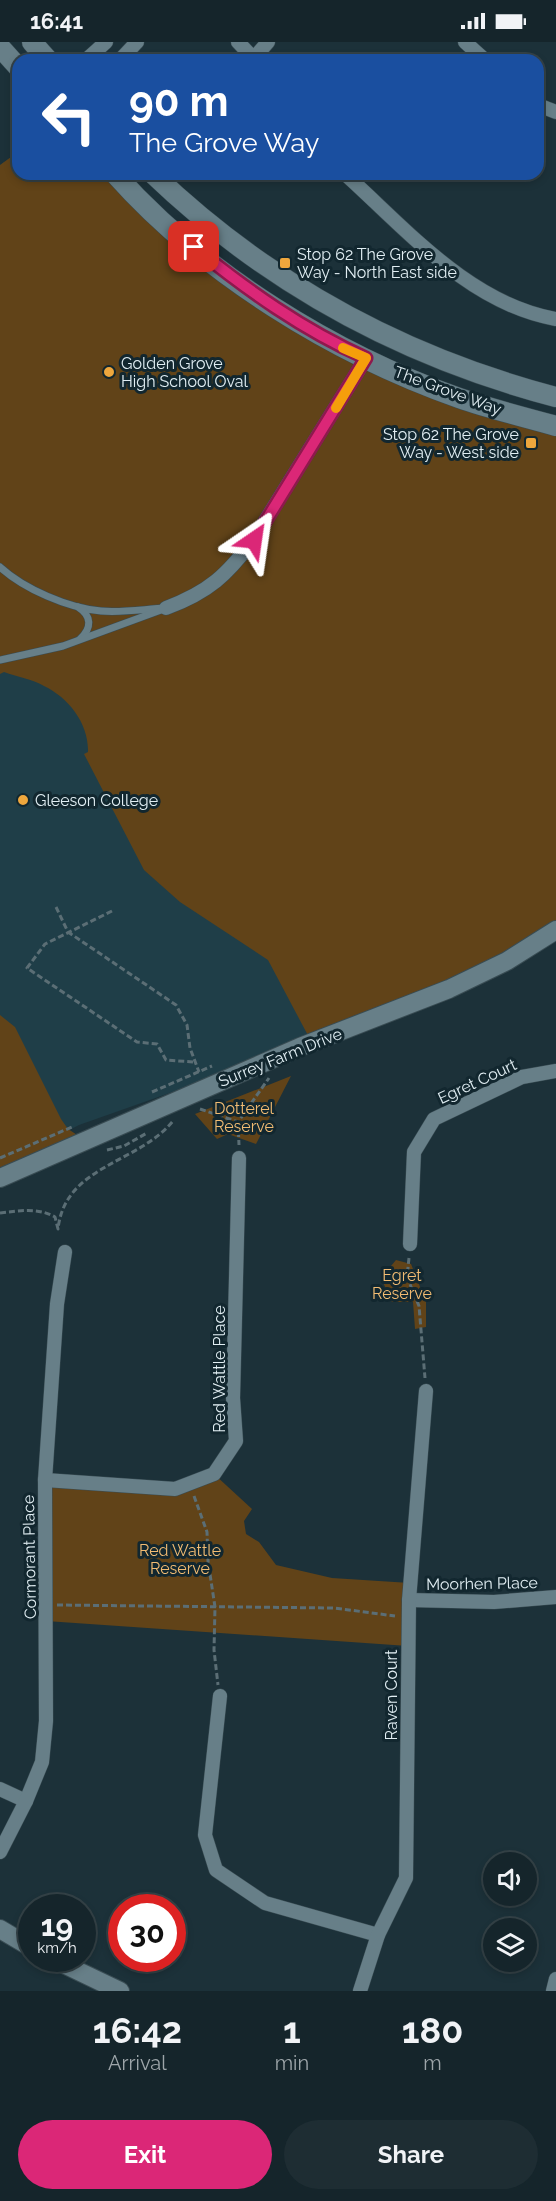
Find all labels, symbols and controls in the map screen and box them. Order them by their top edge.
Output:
text: 16:41 [30,8,83,34]
text: 90 m [129,77,229,126]
icon: left [30,78,108,156]
text: The Grove Way [129,127,319,158]
pin [168,221,219,272]
icon: arrive [177,230,210,263]
place label: Stop 62 The Grove Way - North East side [297,245,457,282]
marker: Stop 62 The Grove Way - North East side [278,256,292,270]
place label: Golden Grove High School Oval [121,354,248,391]
street label: The Grove Way [392,362,504,419]
marker: Golden Grove High School Oval [102,365,116,379]
place label: Stop 62 The Grove Way - West side [383,425,519,462]
marker: Stop 62 The Grove Way - West side [524,436,538,450]
position arrow [222,508,286,572]
place label: Gleeson College [35,791,158,810]
marker: Gleeson College [16,793,30,807]
street label: Surrey Farm Drive [216,1024,345,1091]
street label: Egret Court [435,1055,520,1108]
park label: Dotterel Reserve [214,1099,275,1136]
park label: Egret Reserve [372,1266,432,1303]
street label: Red Wattle Place [210,1305,229,1433]
street label: Cormorant Place [19,1495,40,1619]
park label: Red Wattle Reserve [139,1541,221,1578]
street label: Moorhen Place [426,1573,538,1594]
street label: Raven Court [382,1649,401,1740]
map controls [483,1852,537,1972]
button: sound [483,1852,537,1906]
speed limit sign: 30 [108,1894,186,1972]
text: 19 [41,1908,73,1943]
button: layers [483,1918,537,1972]
text: km/h [37,1939,77,1957]
text: 16:42 [93,2009,182,2051]
text: 1 [283,2009,301,2051]
text: 180 [402,2009,463,2051]
text: Arrival [108,2051,167,2075]
text: min [275,2051,309,2075]
text: m [423,2051,442,2075]
button: Exit [18,2120,272,2189]
button: Share [284,2120,538,2189]

